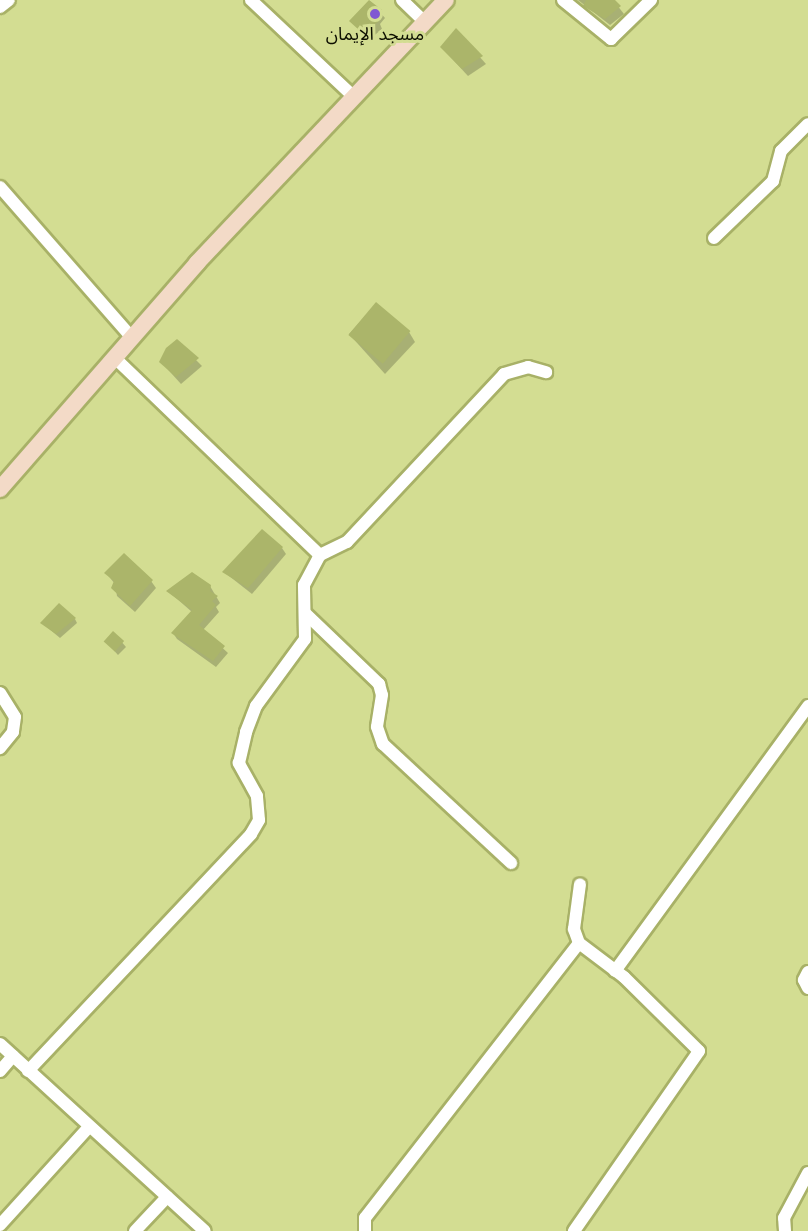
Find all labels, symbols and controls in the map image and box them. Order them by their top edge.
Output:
marker: مسجد الإيمان [368,7,382,21]
place label: مسجد الإيمان [326,23,424,45]

